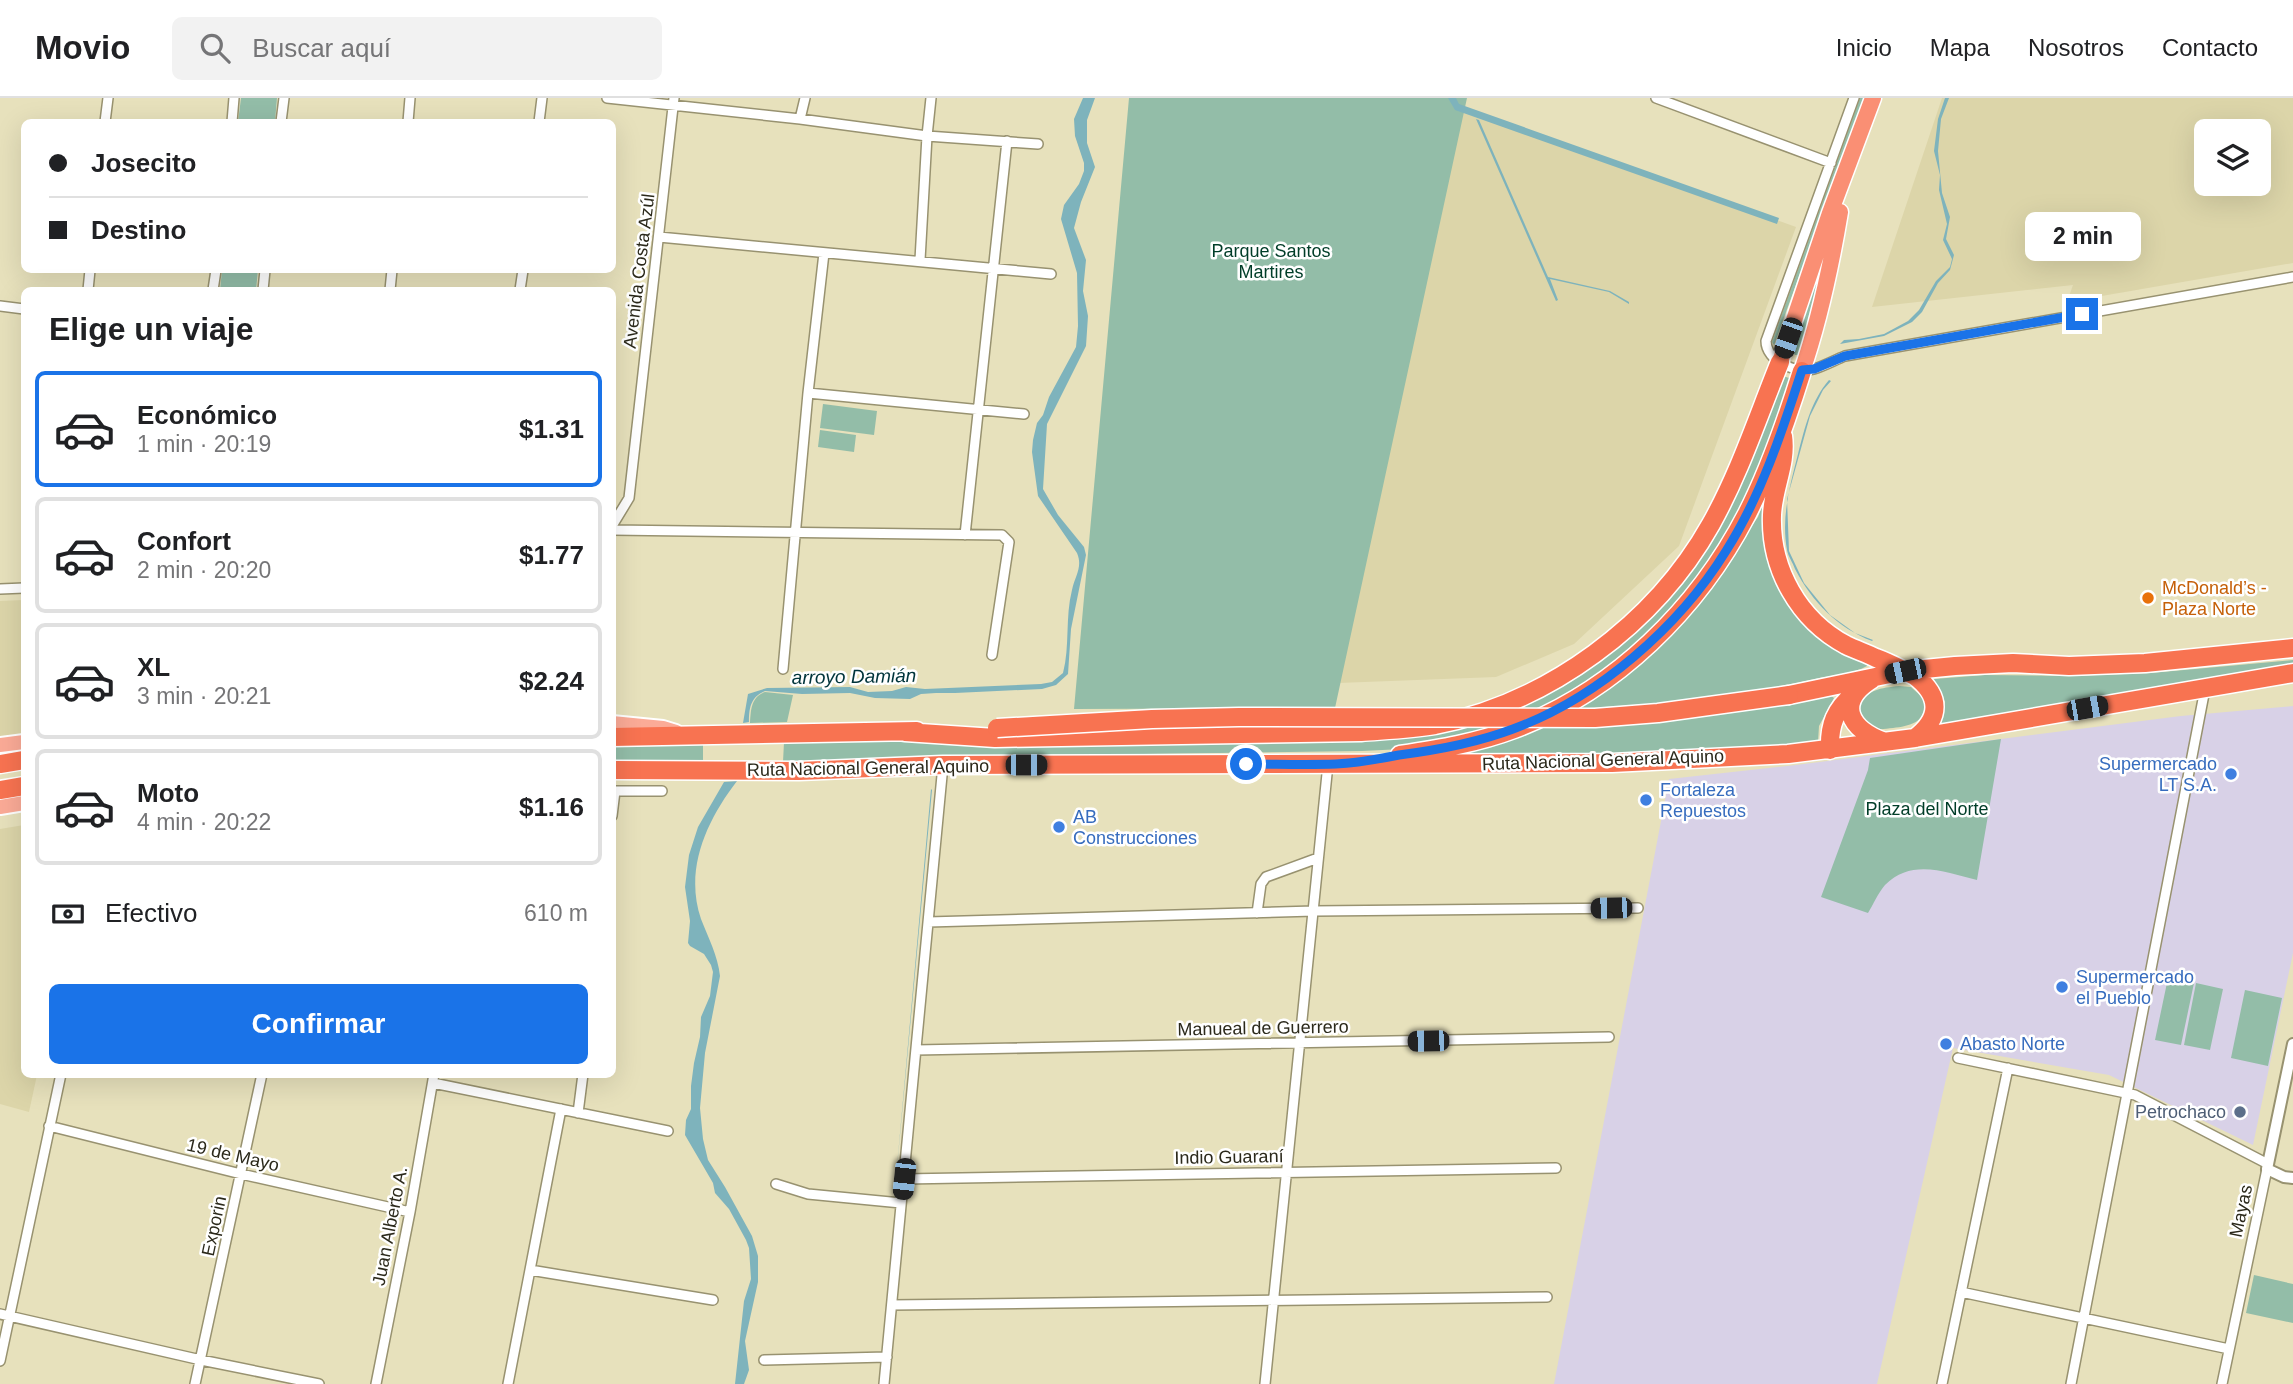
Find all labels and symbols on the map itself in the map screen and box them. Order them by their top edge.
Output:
street label: Avenida Costa Azúl [620,192,658,350]
callout: 2 min [2024,212,2140,262]
park label: Parque Santos Martires [1211,241,1331,282]
route end [2066,298,2098,330]
car [1772,315,1805,361]
place label: McDonald’s - Plaza Norte [2162,578,2267,619]
marker: McDonald’s - Plaza Norte [2140,590,2156,606]
car [1883,656,1928,686]
water label: arroyo Damián [792,665,916,688]
car [2065,694,2110,722]
street label: Ruta Nacional General Aquino [1482,746,1724,774]
route start [1230,748,1262,780]
place label: Supermercado LT S.A. [2099,754,2217,795]
car [1006,755,1048,776]
street label: Ruta Nacional General Aquino [747,756,989,780]
marker: Supermercado LT S.A. [2223,766,2239,782]
place label: Fortaleza Repuestos [1660,780,1746,821]
marker: Fortaleza Repuestos [1638,792,1654,808]
park label: Plaza del Norte [1865,799,1989,819]
place label: AB Construcciones [1073,807,1197,848]
marker: AB Construcciones [1051,819,1067,835]
car [1590,897,1633,919]
place label: Supermercado el Pueblo [2076,967,2194,1008]
marker: Supermercado el Pueblo [2054,979,2070,995]
street label: Manueal de Guerrero [1177,1017,1349,1039]
car [1407,1030,1450,1052]
place label: Abasto Norte [1960,1034,2065,1054]
marker: Abasto Norte [1938,1036,1954,1052]
place label: Petrochaco [2135,1102,2226,1122]
marker: Petrochaco [2232,1104,2248,1120]
street label: 19 de Mayo [185,1135,281,1175]
street label: Indio Guaraní [1174,1146,1284,1168]
car [892,1157,917,1201]
street label: Juan Alberto A. [369,1165,411,1287]
street label: Mayas [2226,1183,2256,1239]
street label: Exporin [198,1194,230,1258]

